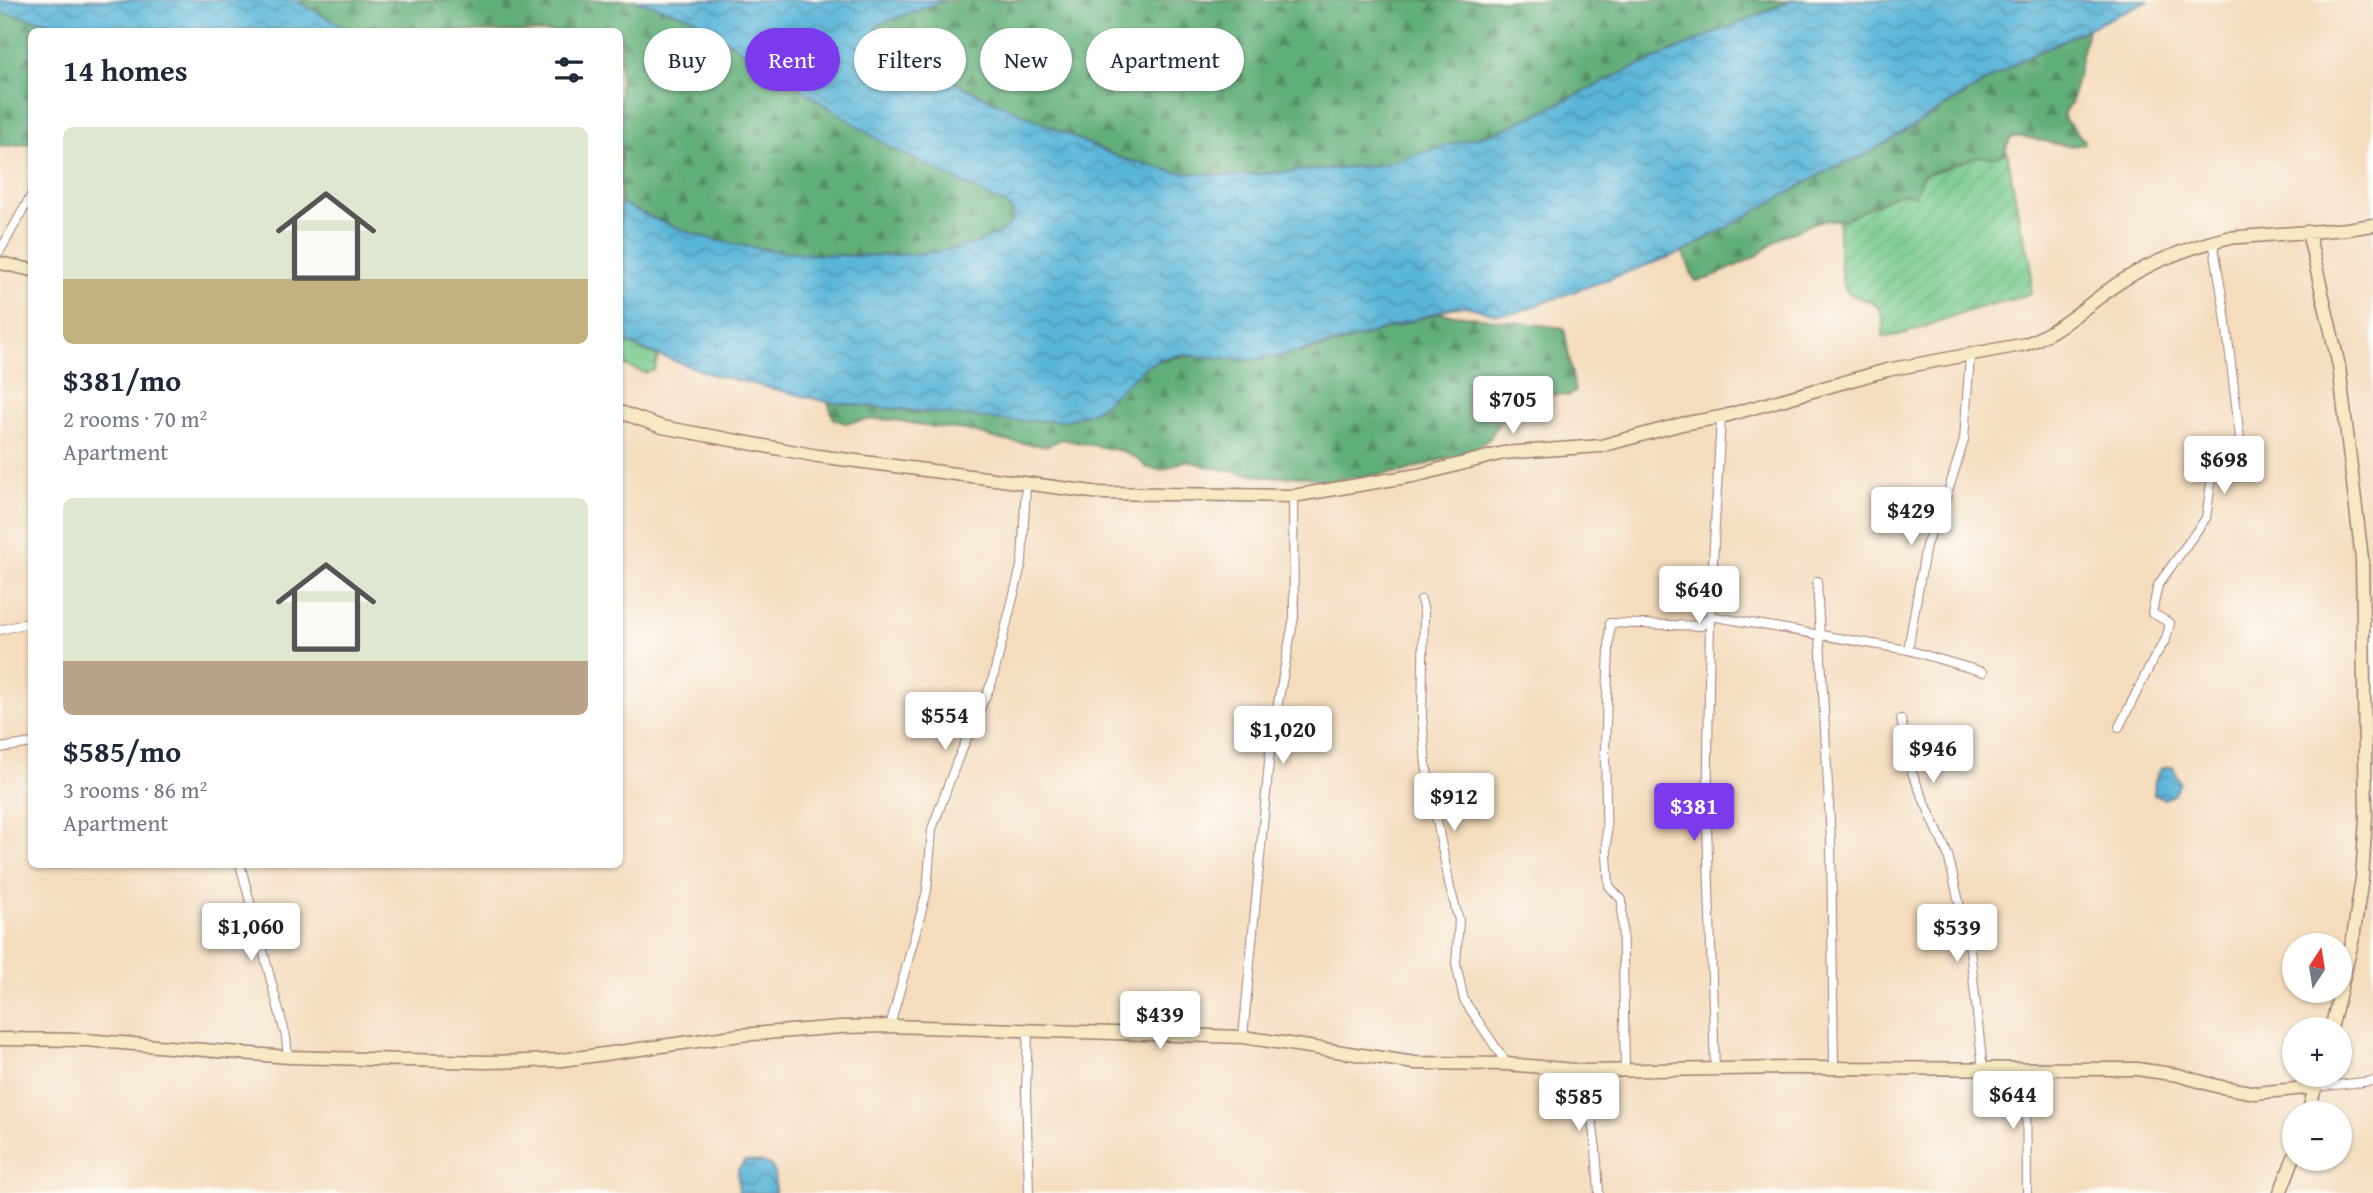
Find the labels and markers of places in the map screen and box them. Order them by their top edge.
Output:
pin: $705 [1472,376,1554,436]
pin: $698 [2183,436,2265,496]
pin: $429 [1870,488,1952,547]
pin: $640 [1658,566,1740,626]
pin: $554 [904,692,986,752]
pin: $1,020 [1226,706,1340,766]
pin: $946 [1892,726,1974,785]
pin: $912 [1413,774,1495,833]
pin: $381 [1653,784,1735,843]
pin: $1,060 [194,904,308,963]
pin: $539 [1916,904,1998,964]
pin: $439 [1119,992,1201,1051]
pin: $644 [1972,1072,2054,1131]
pin: $585 [1538,1074,1620,1133]

